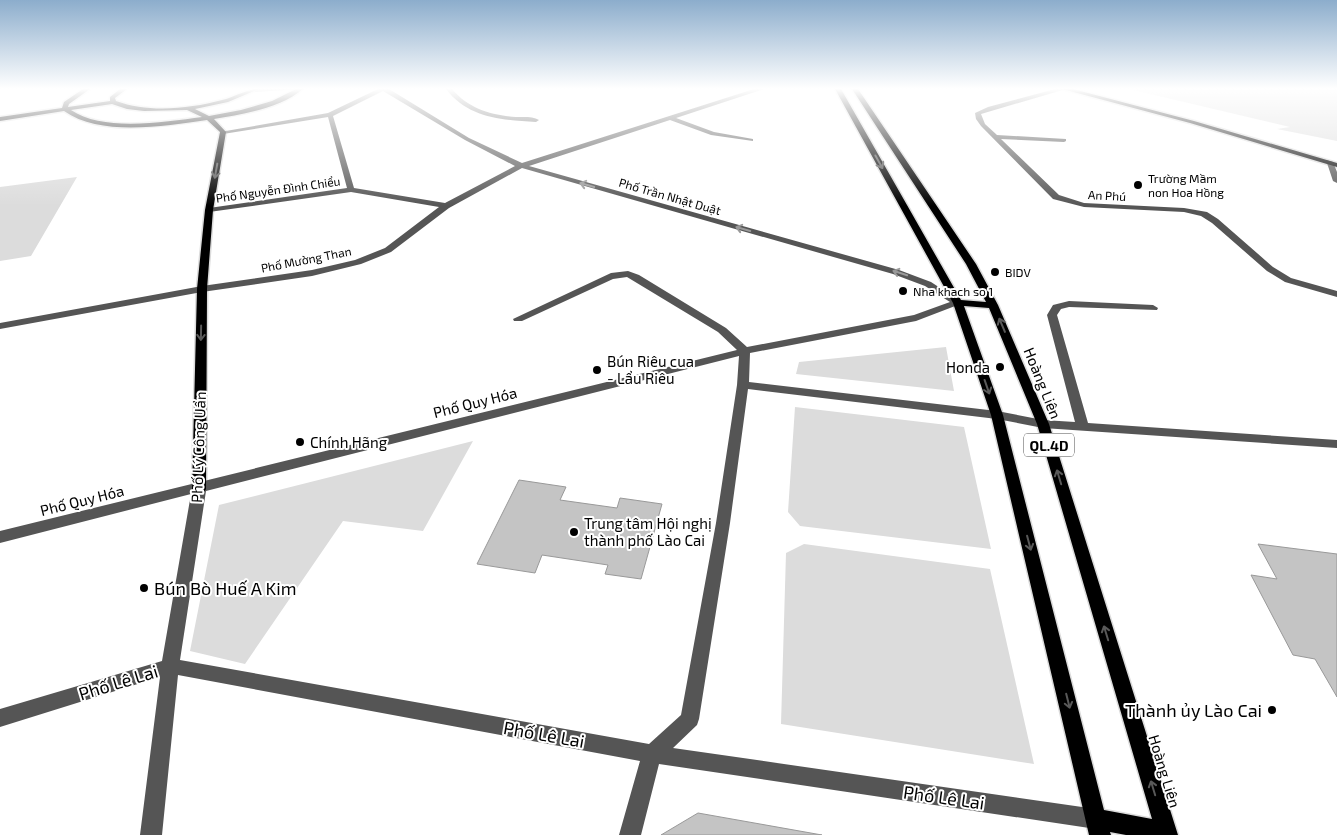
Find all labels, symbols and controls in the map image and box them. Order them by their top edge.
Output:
one-way arrow [874,155,884,170]
one-way arrow [210,163,220,179]
place label: Trường Mầm non Hoa Hồng [1148,171,1224,199]
street label: Phố Nguyễn Đình Chiểu [215,173,341,205]
street label: Phố Trần Nhật Duật [617,175,723,218]
one-way arrow [579,179,595,189]
marker: Trường Mầm non Hoa Hồng [1132,179,1144,191]
street label: An Phú [1088,187,1126,203]
one-way arrow [736,224,752,233]
street label: Phố Mường Than [260,243,352,275]
place label: BIDV [1005,265,1031,279]
marker: BIDV [989,266,1001,278]
one-way arrow [892,268,908,278]
place label: Nha khach so 1 [913,284,993,298]
marker: Nha khach so 1 [897,285,909,297]
one-way arrow [996,318,1006,333]
one-way arrow [196,324,206,341]
street label: Hoàng Liên [1021,345,1065,421]
place label: Bún Riêu cua - Lẩu Riêu [607,352,694,387]
place label: Honda [946,358,990,376]
marker: Honda [994,361,1006,373]
marker: Bún Riêu cua - Lẩu Riêu [591,364,603,376]
one-way arrow [983,378,992,394]
street label: Phố Quy Hóa [431,383,519,422]
street label: Phố Lý Công Uẩn [187,391,209,503]
place label: Chính Hãng [310,433,388,451]
road number: QL.4D [1024,434,1074,456]
marker: Chính Hãng [294,436,306,448]
one-way arrow [1054,470,1063,486]
street label: Phố Quy Hóa [38,481,126,520]
place label: Trung tâm Hội nghị thành phố Lào Cai [584,514,712,549]
marker: Trung tâm Hội nghị thành phố Lào Cai [568,526,580,538]
one-way arrow [1025,535,1034,551]
place label: Bún Bò Huế A Kim [154,577,296,599]
marker: Bún Bò Huế A Kim [138,582,150,594]
one-way arrow [1101,625,1110,641]
street label: Phố Lê Lai [76,660,160,704]
one-way arrow [1064,693,1073,709]
place label: Thành ủy Lào Cai [1125,699,1262,721]
marker: Thành ủy Lào Cai [1266,704,1278,716]
street label: Phố Lê Lai [502,716,586,752]
street label: Hoàng Liên [1145,732,1185,810]
street label: Phố Lê Lai [902,780,986,814]
one-way arrow [1148,781,1157,797]

